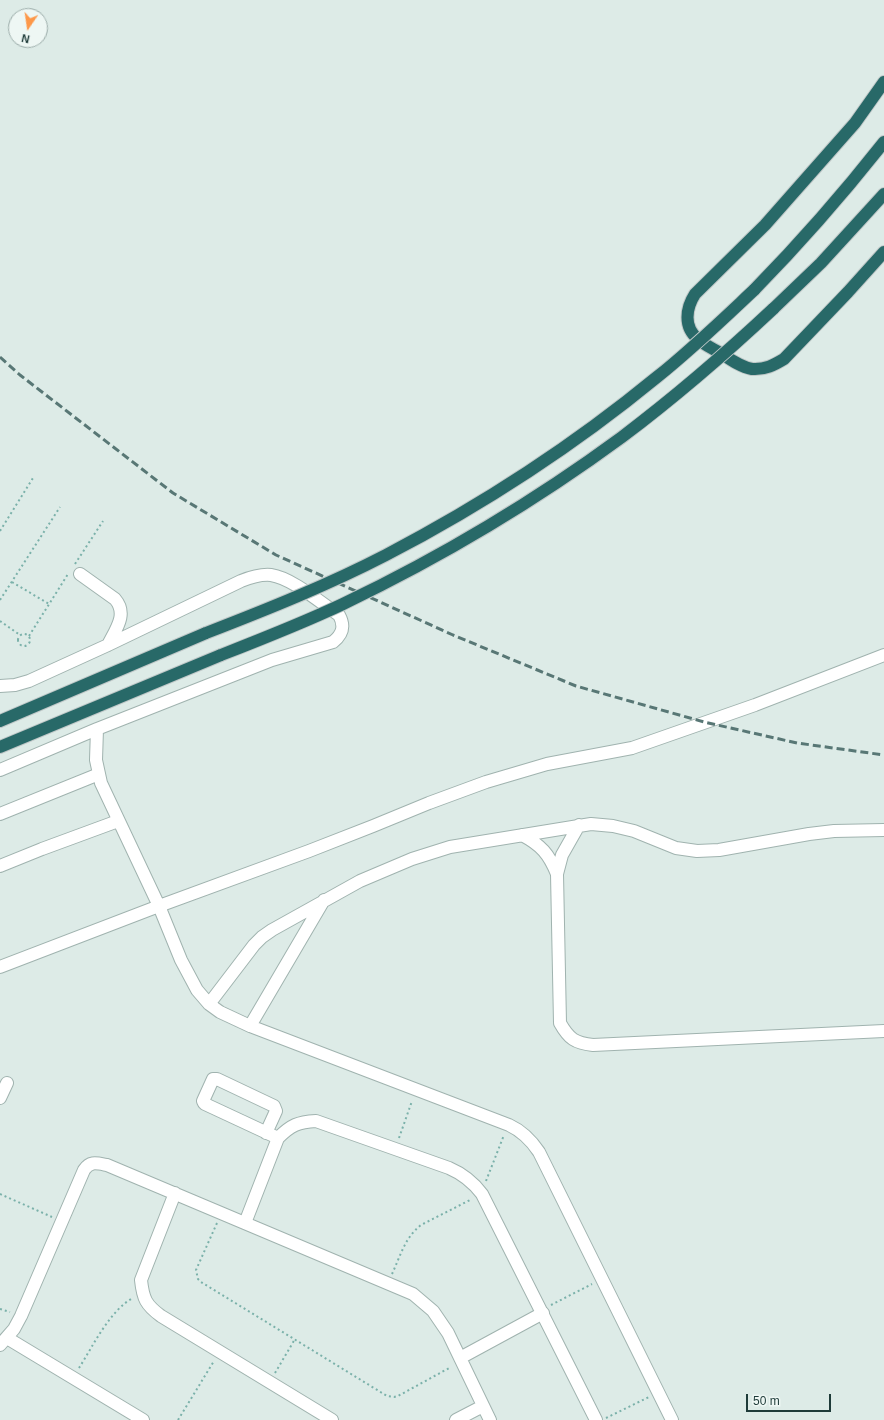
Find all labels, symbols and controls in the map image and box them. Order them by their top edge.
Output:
north arrow [8,8,48,48]
text: N [20,32,31,45]
scale bar [748,1386,833,1412]
text: 50 m [753,1394,780,1408]

